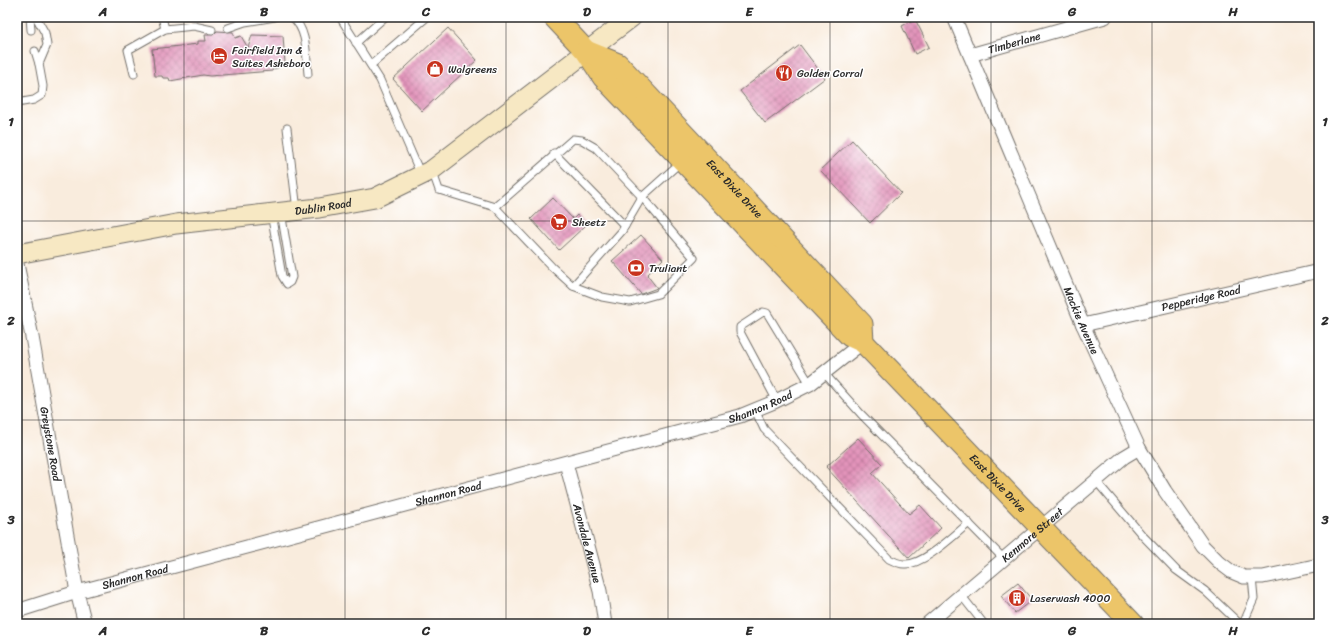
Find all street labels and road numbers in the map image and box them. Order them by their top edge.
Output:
street label: Timberlane [986,26,1043,59]
street label: East Dixie Drive [701,155,768,223]
street label: Dublin Road [294,193,354,221]
street label: Pepperidge Road [1160,280,1244,317]
street label: Mackie Avenue [1058,284,1104,358]
street label: Shannon Road [726,385,797,429]
street label: Greystone Road [34,405,66,484]
street label: East Dixie Drive [964,449,1031,518]
street label: Shannon Road [413,476,485,512]
street label: Avondale Avenue [567,500,607,586]
street label: Kenmore Street [997,503,1069,567]
street label: Shannon Road [100,559,172,595]

